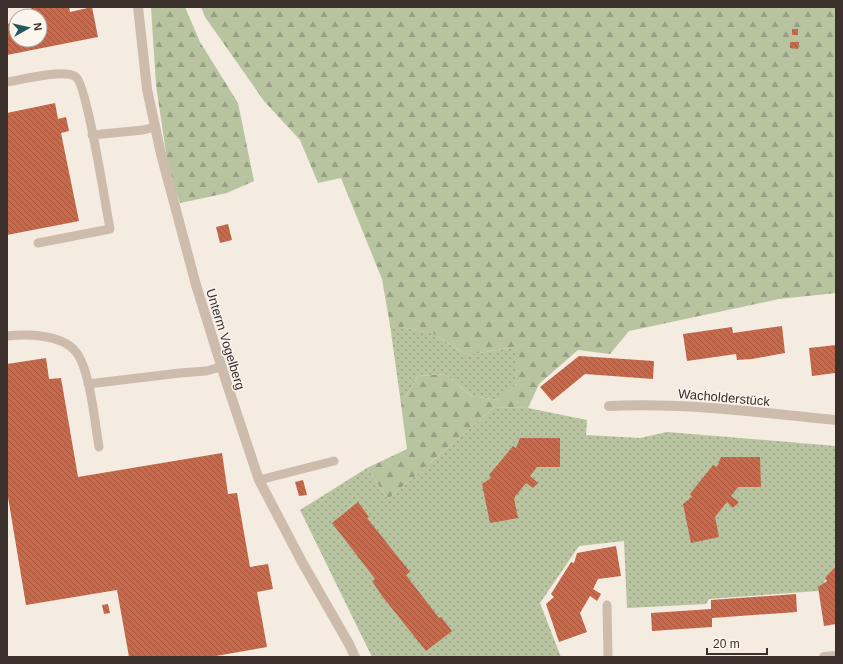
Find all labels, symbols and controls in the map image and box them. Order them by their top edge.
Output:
north arrow [8,8,48,48]
text: N [31,22,44,31]
street label: Unterm Vogelberg [203,287,248,391]
street label: Wacholderstück [677,386,771,409]
scale bar [707,630,767,656]
text: 20 m [713,637,740,651]

